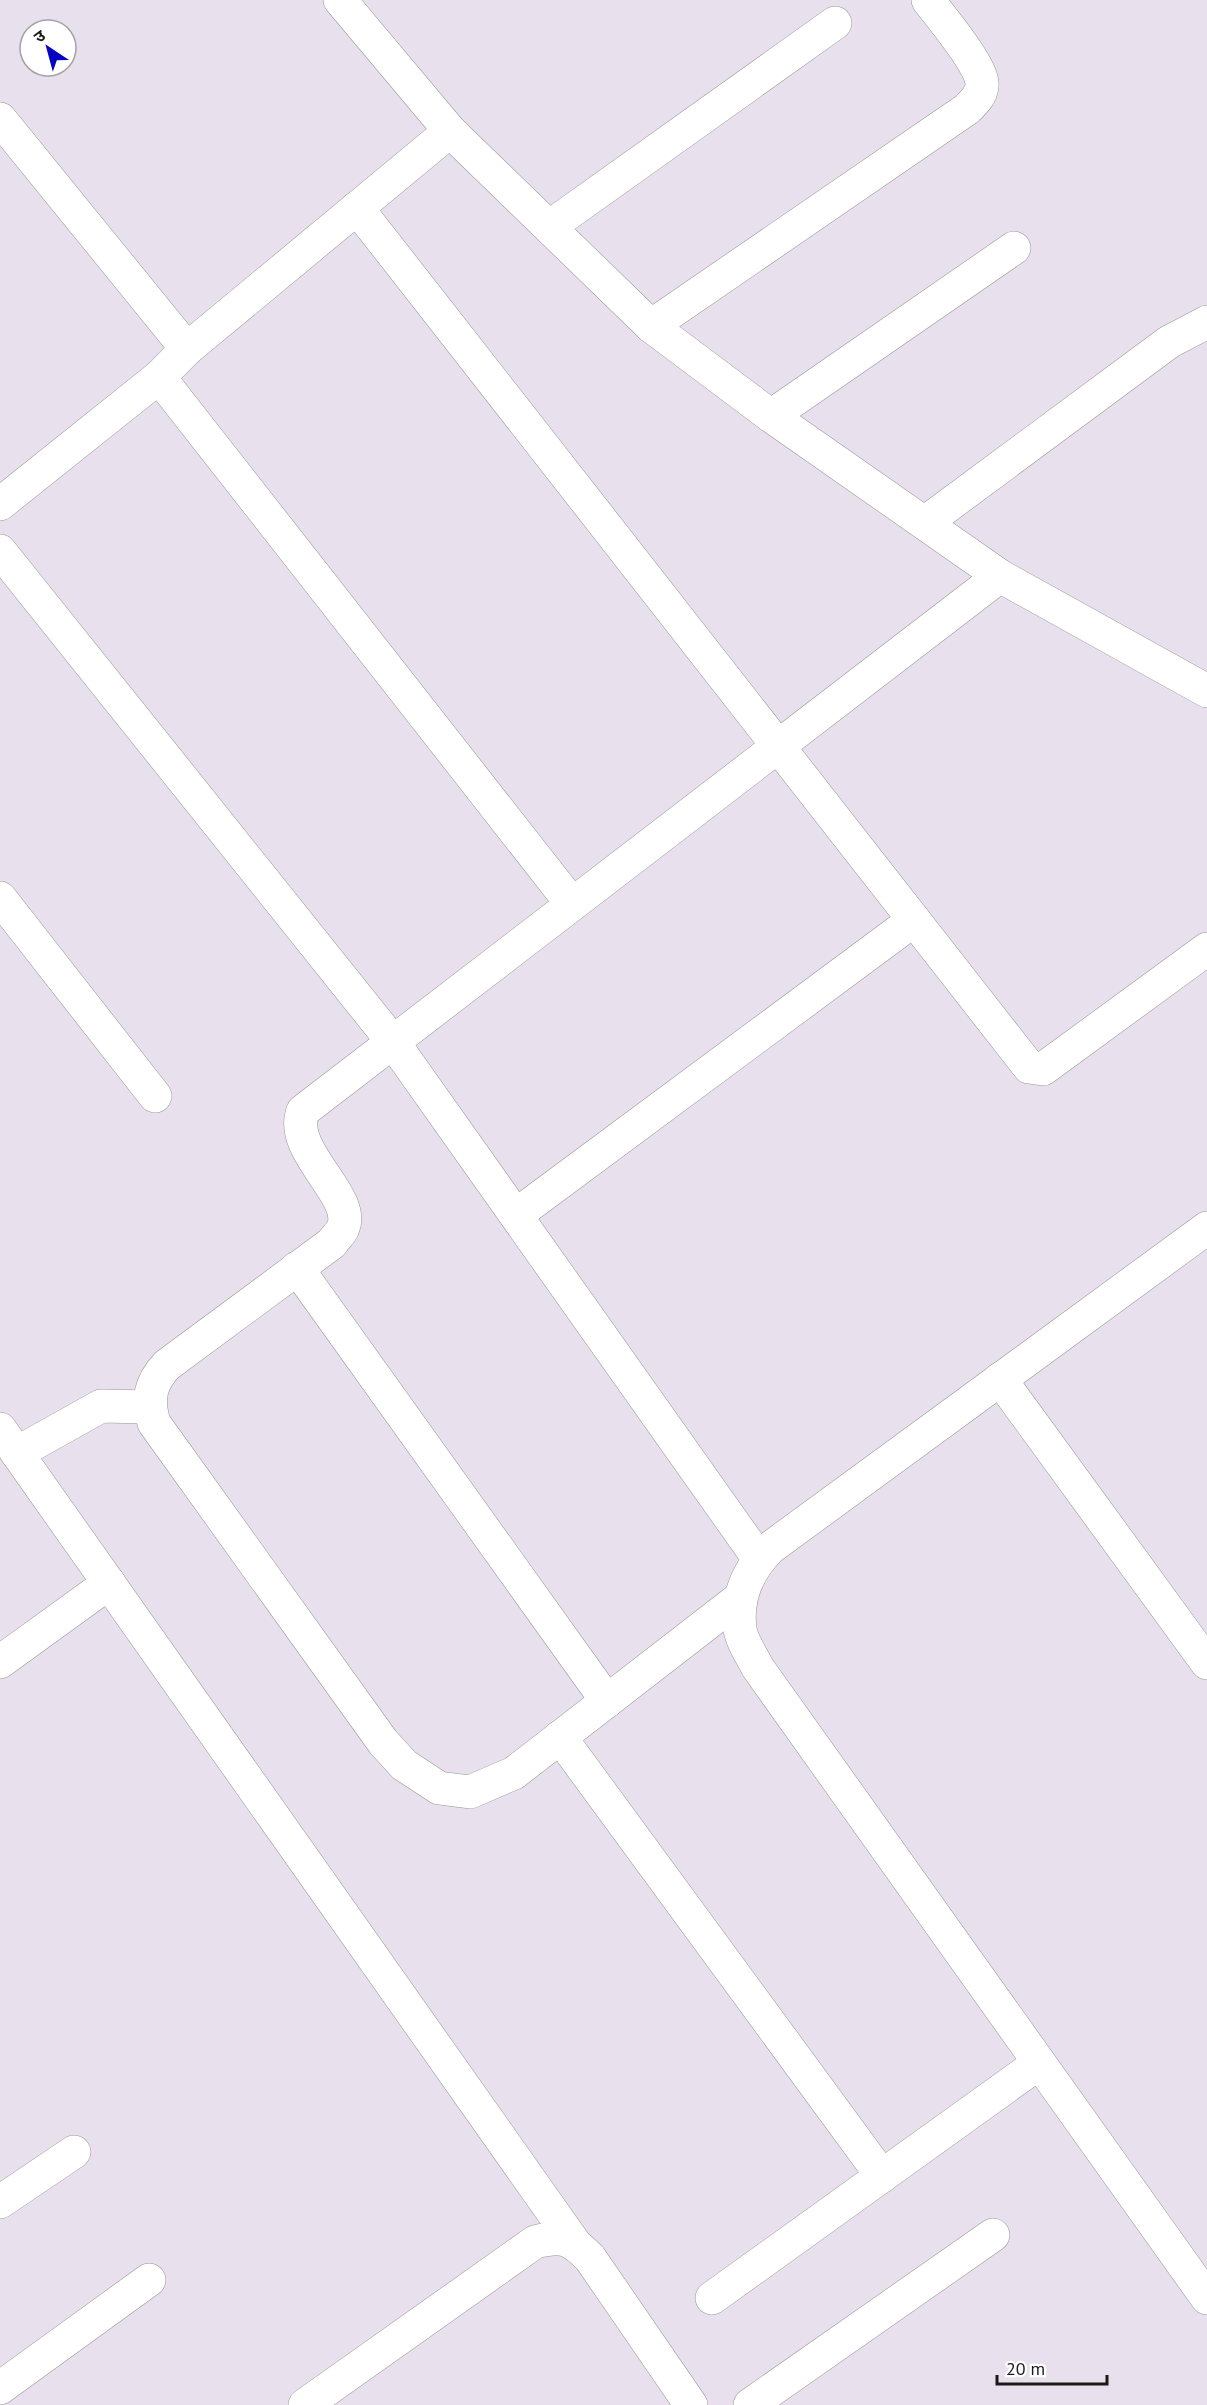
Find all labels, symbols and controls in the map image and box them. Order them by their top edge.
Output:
north arrow [18,18,78,78]
text: उ [30,25,49,47]
scale bar [997,2348,1106,2386]
text: 20 m [1006,2357,1045,2380]

